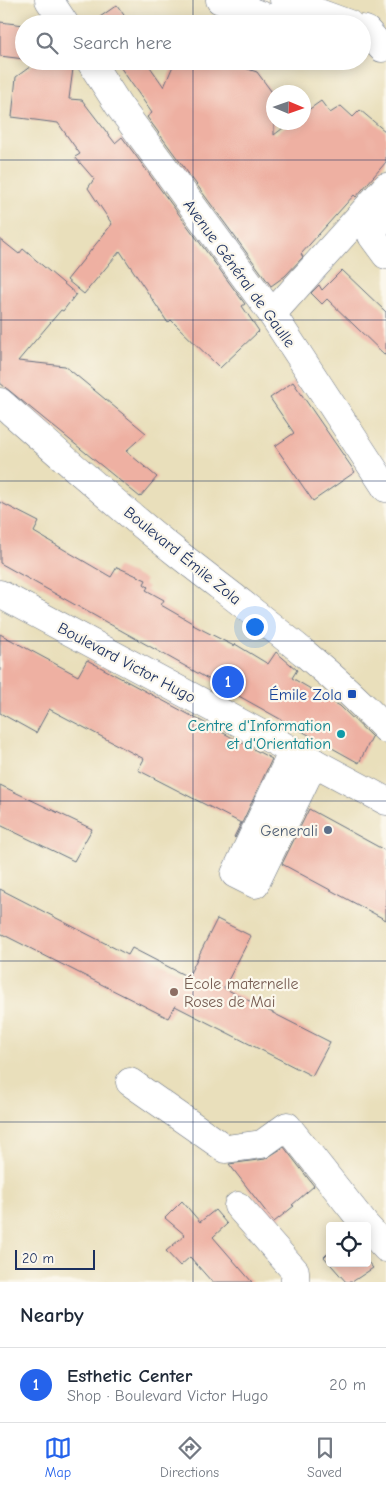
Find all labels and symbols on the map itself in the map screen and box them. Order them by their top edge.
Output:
north arrow [266,85,311,130]
street label: Avenue Général de Gaulle [180,196,299,351]
street label: Boulevard Émile Zola [120,502,245,608]
your location [242,614,268,640]
street label: Boulevard Victor Hugo [55,619,198,707]
pin: 1 [212,663,244,701]
place label: Émile Zola [269,685,342,704]
marker: Émile Zola [346,688,358,700]
place label: Centre d'Information et d'Orientation [188,717,331,753]
marker: Centre d'Information et d'Orientation [335,728,347,740]
place label: Generali [260,822,318,840]
marker: Generali [322,824,334,836]
place label: École maternelle Roses de Mai [184,974,299,1011]
marker: École maternelle Roses de Mai [168,986,180,998]
scale bar [15,1247,95,1270]

